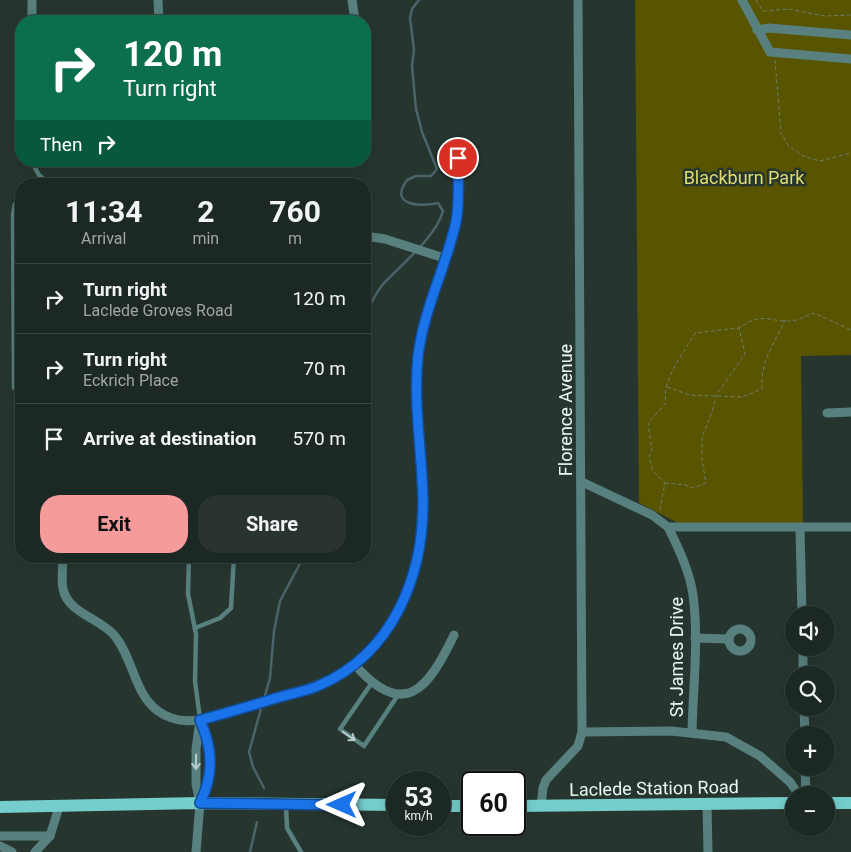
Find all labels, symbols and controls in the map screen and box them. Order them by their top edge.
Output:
text: 120 m [123,34,222,75]
icon: right [40,35,105,100]
text: Turn right [123,76,217,101]
icon: right [92,130,120,158]
text: Then [40,133,82,156]
pin [437,137,479,179]
icon: arrive [444,144,472,172]
park label: Blackburn Park [684,167,805,188]
text: 11:34 [65,194,142,229]
text: 2 [197,194,214,229]
text: 760 [269,194,321,229]
text: Arrival [81,229,126,248]
text: min [192,229,219,248]
text: m [288,229,302,248]
text: Turn right [83,278,167,301]
icon: right [40,285,68,313]
text: 120 m [293,287,346,310]
text: Laclede Groves Road [83,301,233,320]
street label: Florence Avenue [555,344,576,476]
text: Turn right [83,348,167,371]
icon: right [40,355,68,383]
text: 70 m [303,357,346,380]
text: Eckrich Place [83,371,178,390]
icon: arrive [40,425,68,453]
text: Arrive at destination [83,427,256,450]
text: 570 m [293,427,346,450]
button: Exit [40,495,188,553]
button: Share [198,495,346,553]
street label: St James Drive [666,597,687,717]
map controls [785,606,835,836]
button: sound [785,606,835,656]
button: search [785,666,835,716]
button: + [785,726,835,776]
one-way arrow [342,731,356,741]
one-way arrow [191,754,201,770]
speed limit sign: 60 [461,771,526,836]
street label: Laclede Station Road [569,776,739,800]
position arrow [315,778,367,830]
text: 53 [404,783,433,812]
button: − [785,786,835,836]
text: km/h [404,809,433,823]

